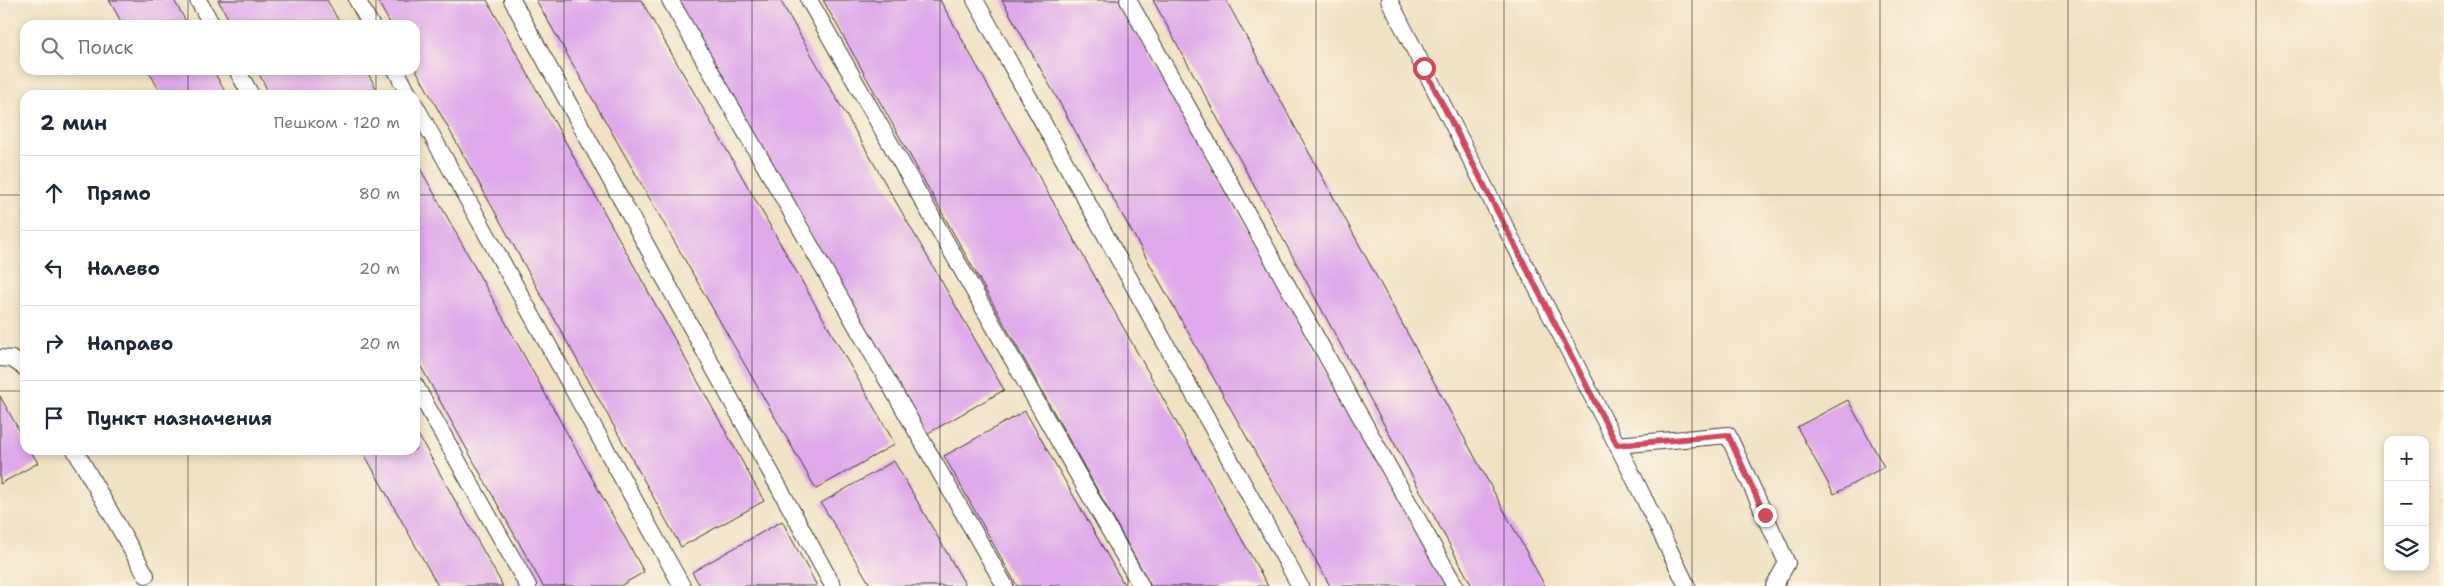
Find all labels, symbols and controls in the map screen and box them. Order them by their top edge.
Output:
search box [20,20,420,75]
icon: search [38,34,66,62]
text: Поиск [78,35,133,60]
route start [1413,57,1436,80]
text: 2 мин [40,109,107,137]
text: Пешком · 120 m [274,112,400,133]
icon: ahead [40,179,68,207]
text: Прямо [87,181,151,206]
text: 80 m [359,183,400,204]
icon: left [40,254,68,282]
text: Налево [87,256,160,281]
text: 20 m [359,258,400,279]
icon: right [40,329,68,357]
text: Направо [87,331,173,356]
text: 20 m [359,333,400,354]
icon: arrive [40,404,68,432]
text: Пункт назначения [87,406,272,431]
map controls [2384,436,2429,571]
button: + [2384,436,2429,481]
button: − [2384,481,2429,526]
route end [1754,504,1777,527]
button: layers [2384,526,2429,571]

